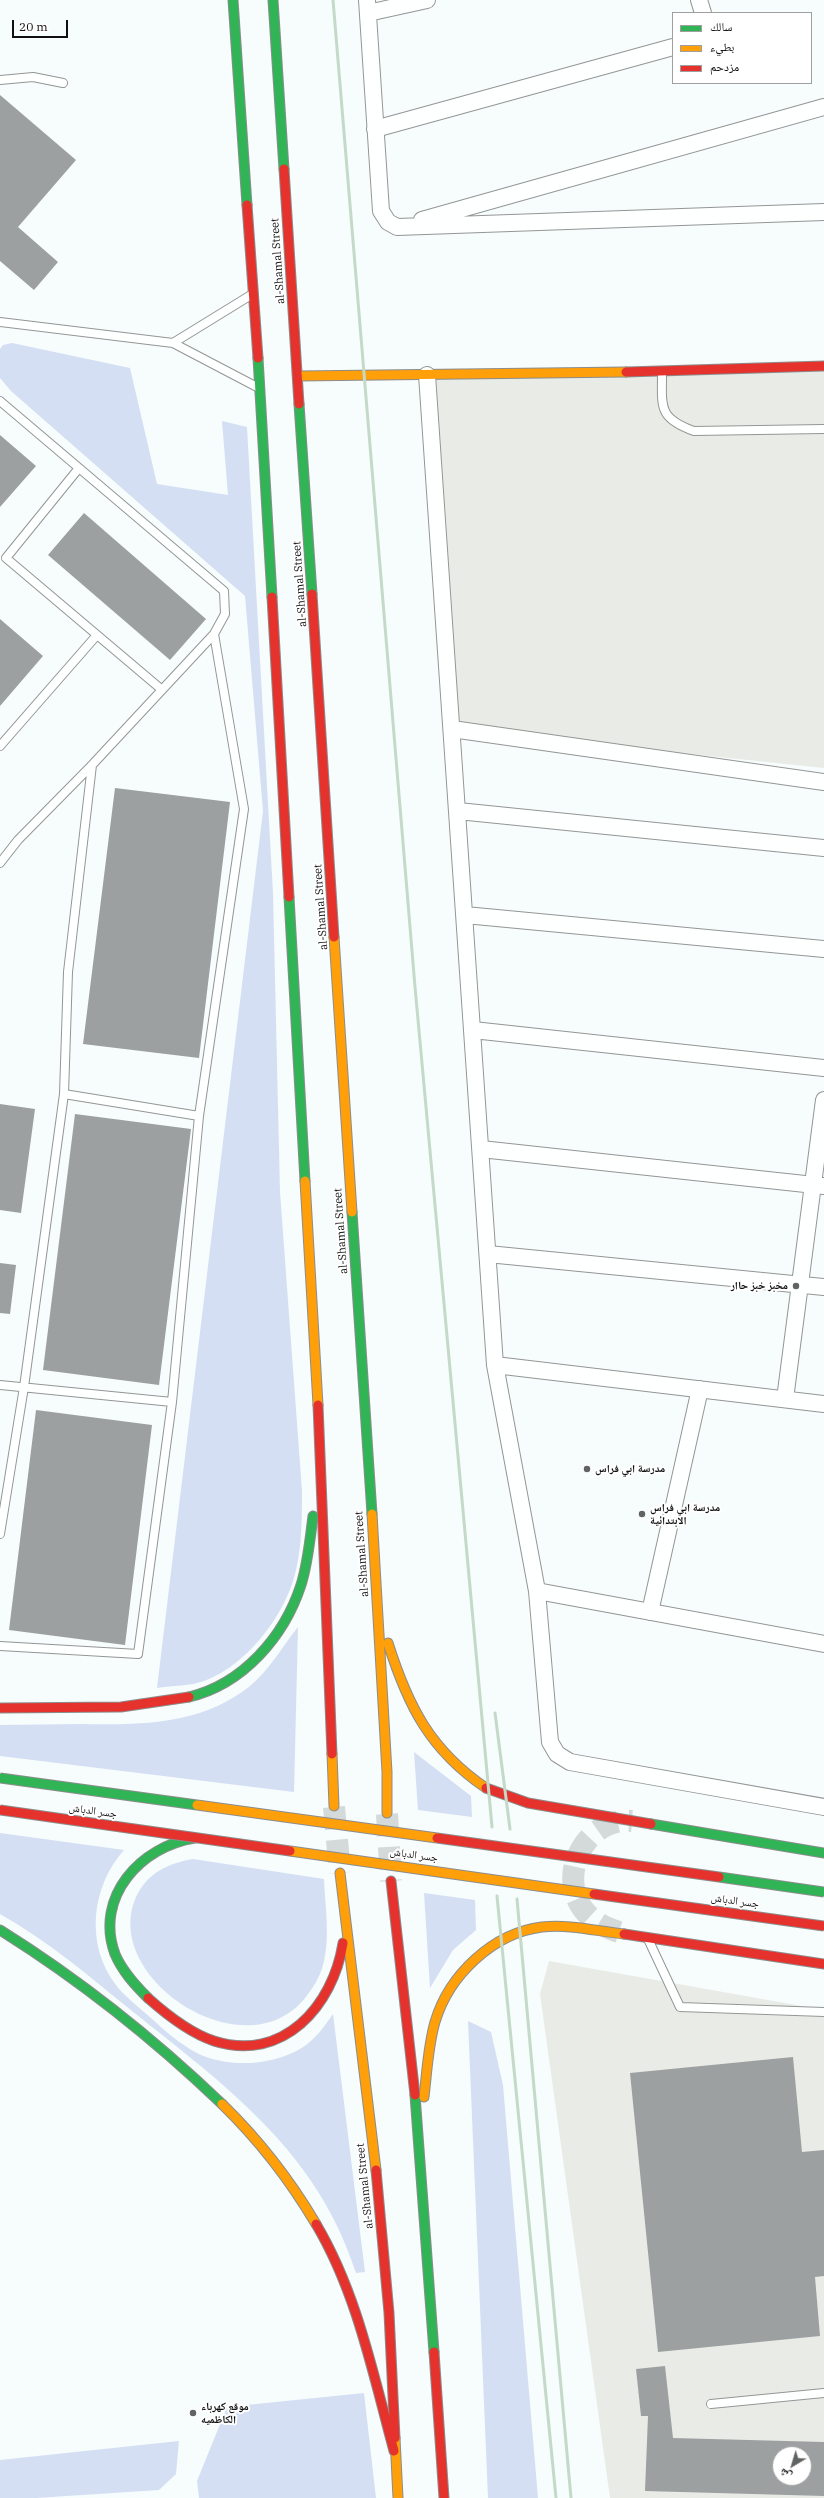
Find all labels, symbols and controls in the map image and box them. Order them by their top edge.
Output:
scale bar [14,12,70,38]
legend [672,12,812,84]
text: 20 m [19,19,48,34]
text: سالك [710,19,732,34]
text: بطيء [710,39,734,54]
text: مزدحم [710,59,739,74]
street label: al-Shamal Street [268,218,288,304]
street label: al-Shamal Street [290,541,310,627]
street label: al-Shamal Street [311,864,331,950]
street label: al-Shamal Street [331,1188,351,1274]
place label: مخبز خبز حاار [731,1279,788,1293]
marker: مخبز خبز حاار [791,1281,801,1291]
place label: مدرسة ابي فراس [595,1462,665,1476]
marker: مدرسة ابي فراس [582,1464,592,1474]
place label: مدرسة ابي فراس الابتدائية [650,1501,720,1527]
marker: مدرسة ابي فراس الابتدائية [637,1509,647,1519]
street label: al-Shamal Street [352,1511,372,1597]
street label: جسر الدباش [68,1801,118,1821]
street label: جسر الدباش [389,1845,439,1865]
street label: جسر الدباش [710,1891,760,1911]
street label: al-Shamal Street [354,2143,376,2229]
place label: موقع كهرباء الكاظميه [201,2400,249,2426]
marker: موقع كهرباء الكاظميه [188,2408,198,2418]
north arrow [772,2446,812,2486]
text: ش [776,2466,794,2484]

